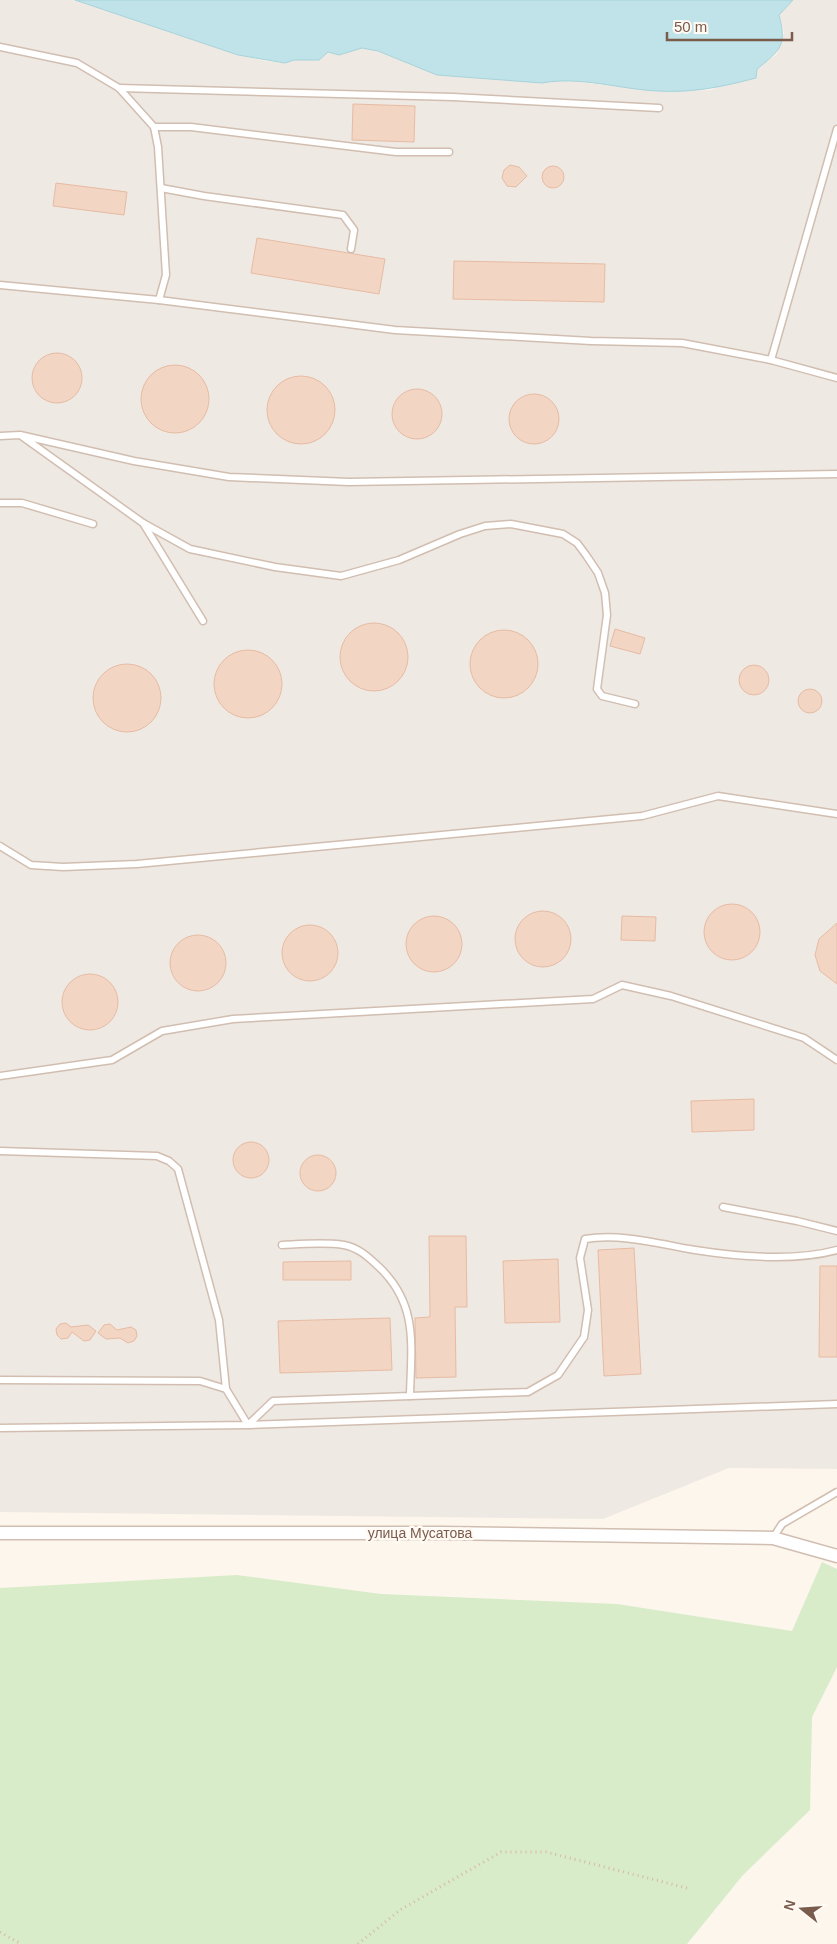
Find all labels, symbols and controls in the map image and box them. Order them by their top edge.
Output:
scale bar [667,10,792,42]
text: 50 m [674,18,707,35]
street label: улица Мусатова [368,1525,473,1541]
north arrow [777,1884,827,1934]
text: N [780,1898,799,1912]

